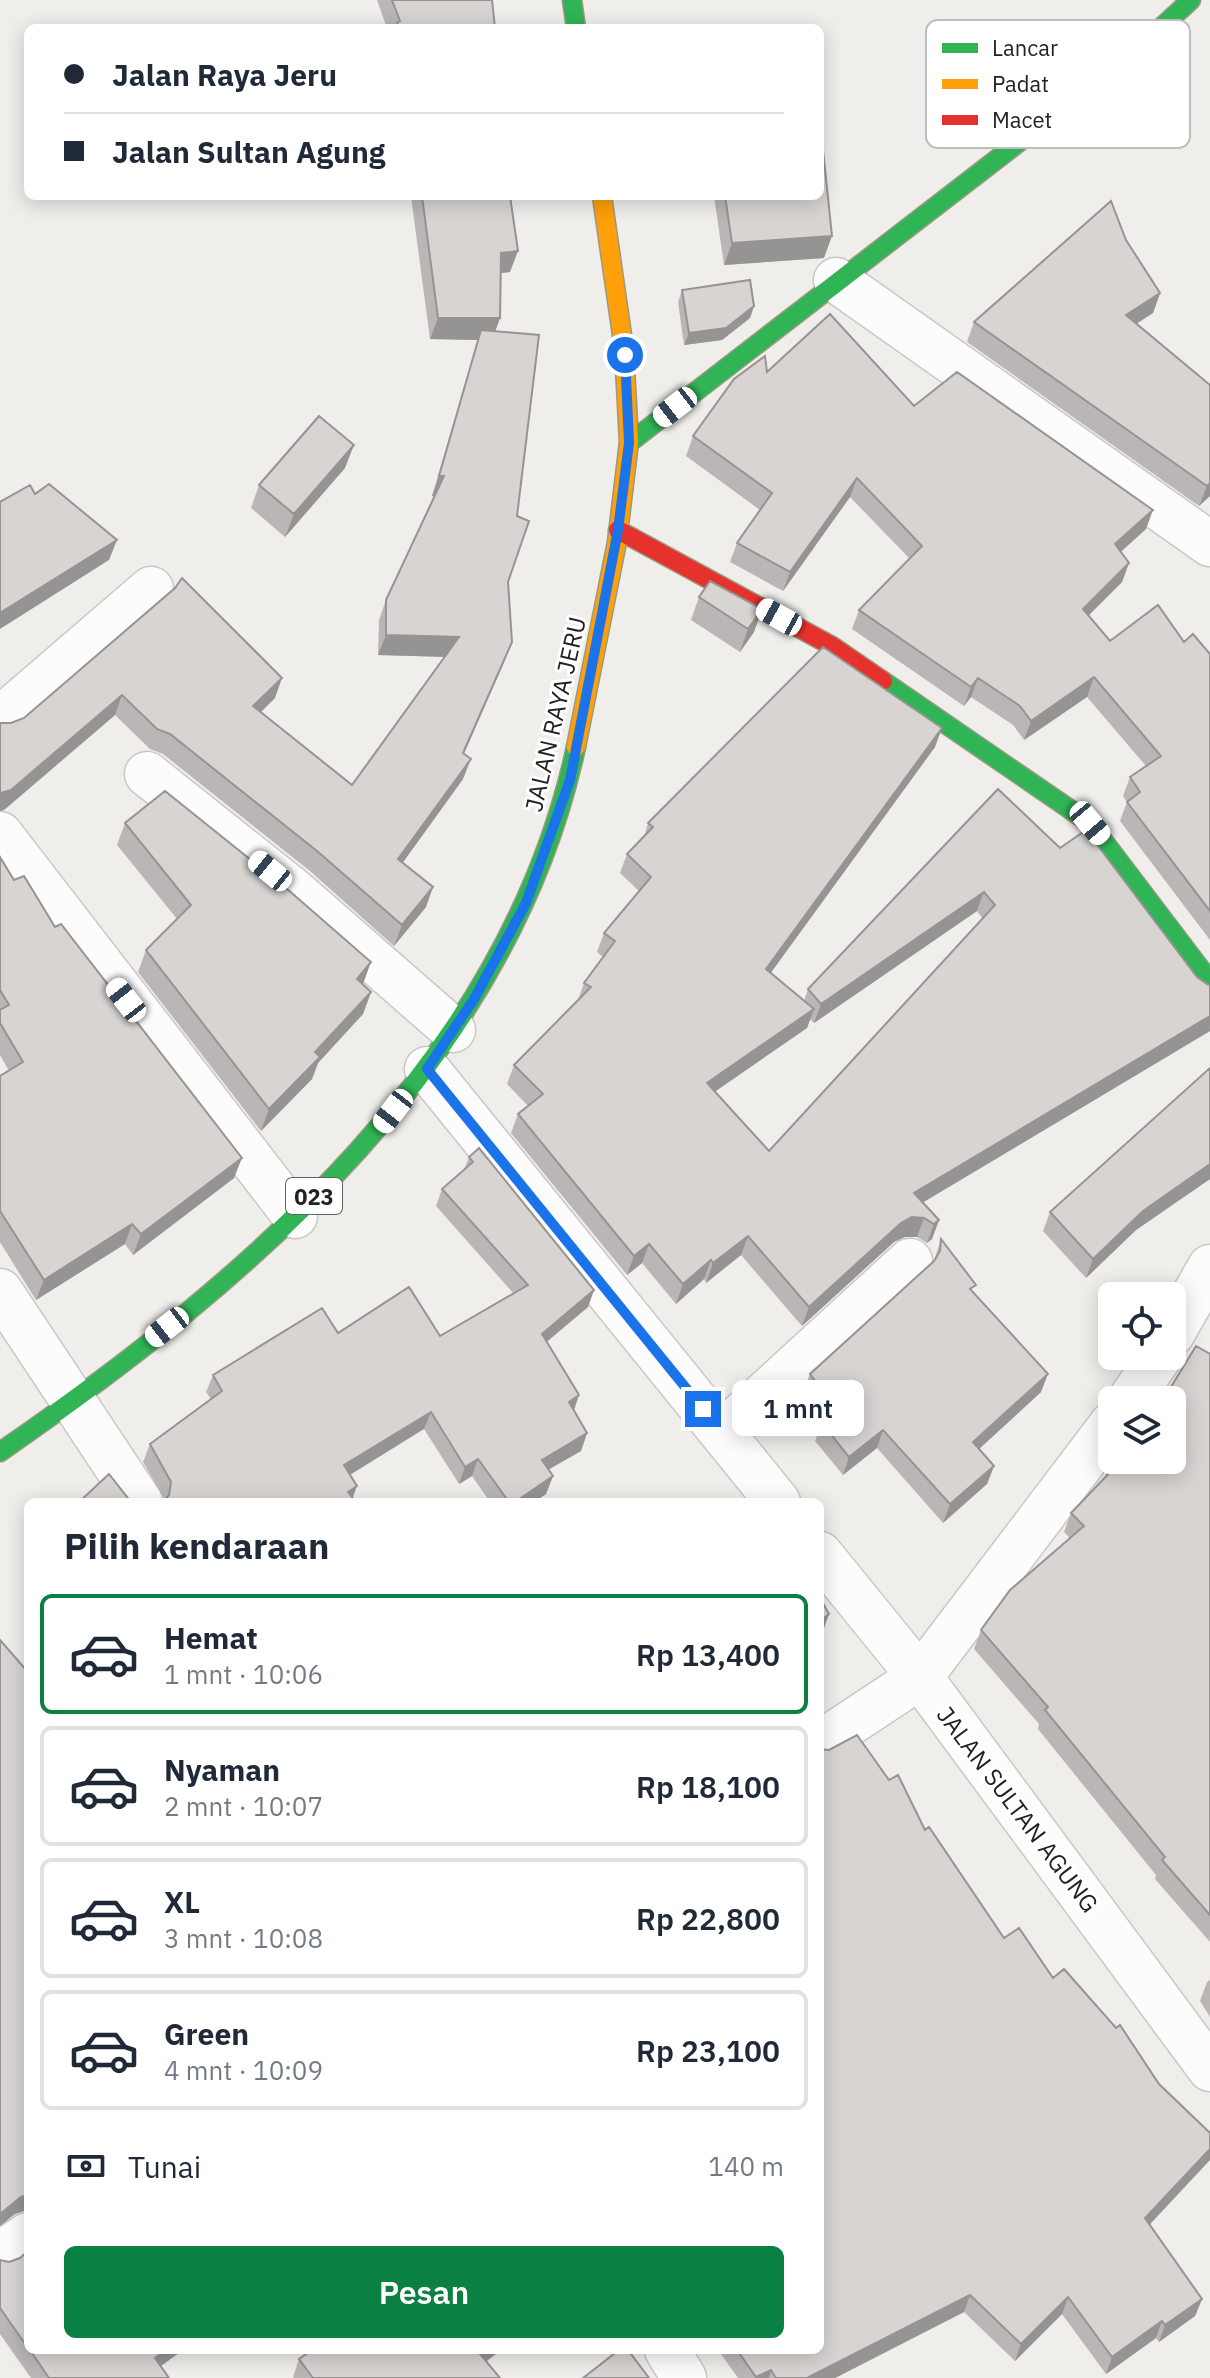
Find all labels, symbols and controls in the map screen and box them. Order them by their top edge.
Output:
legend [926,20,1190,148]
text: Lancar [992,33,1058,62]
text: Jalan Raya Jeru [112,55,337,94]
text: Padat [992,69,1049,98]
text: Macet [992,105,1052,134]
text: Jalan Sultan Agung [112,132,385,171]
route start [607,337,643,373]
car [649,383,701,431]
car [752,595,806,639]
street label: JALAN RAYA JERU [517,613,593,815]
car [1065,797,1115,849]
car [244,847,296,895]
car [102,974,150,1026]
car [369,1085,417,1137]
road number: 023 [286,1178,342,1214]
map controls [1098,1282,1186,1474]
button: locate [1098,1282,1186,1370]
car [141,1303,193,1351]
callout: 1 mnt [731,1381,863,1437]
button: layers [1098,1386,1186,1474]
route end [685,1391,721,1427]
text: 1 mnt [763,1391,833,1425]
text: Pilih kendaraan [64,1522,329,1569]
icon: car [68,1618,140,1690]
text: Hemat [164,1618,258,1657]
text: Rp 13,400 [636,1635,780,1674]
text: 1 mnt · 10:06 [164,1657,323,1691]
street label: JALAN SULTAN AGUNG [930,1699,1106,1919]
icon: car [68,1750,140,1822]
text: Nyaman [164,1750,280,1789]
text: Rp 18,100 [636,1767,780,1806]
text: 2 mnt · 10:07 [164,1789,323,1823]
icon: car [68,1882,140,1954]
text: XL [164,1882,200,1921]
text: Rp 22,800 [636,1899,780,1938]
text: 3 mnt · 10:08 [164,1921,323,1955]
icon: car [68,2014,140,2086]
text: Green [164,2014,249,2053]
text: Rp 23,100 [636,2031,780,2070]
text: 4 mnt · 10:09 [164,2053,323,2087]
icon: cash [64,2144,108,2188]
text: Tunai [128,2147,201,2186]
text: 140 m [708,2149,784,2183]
button: Pesan [64,2246,784,2338]

